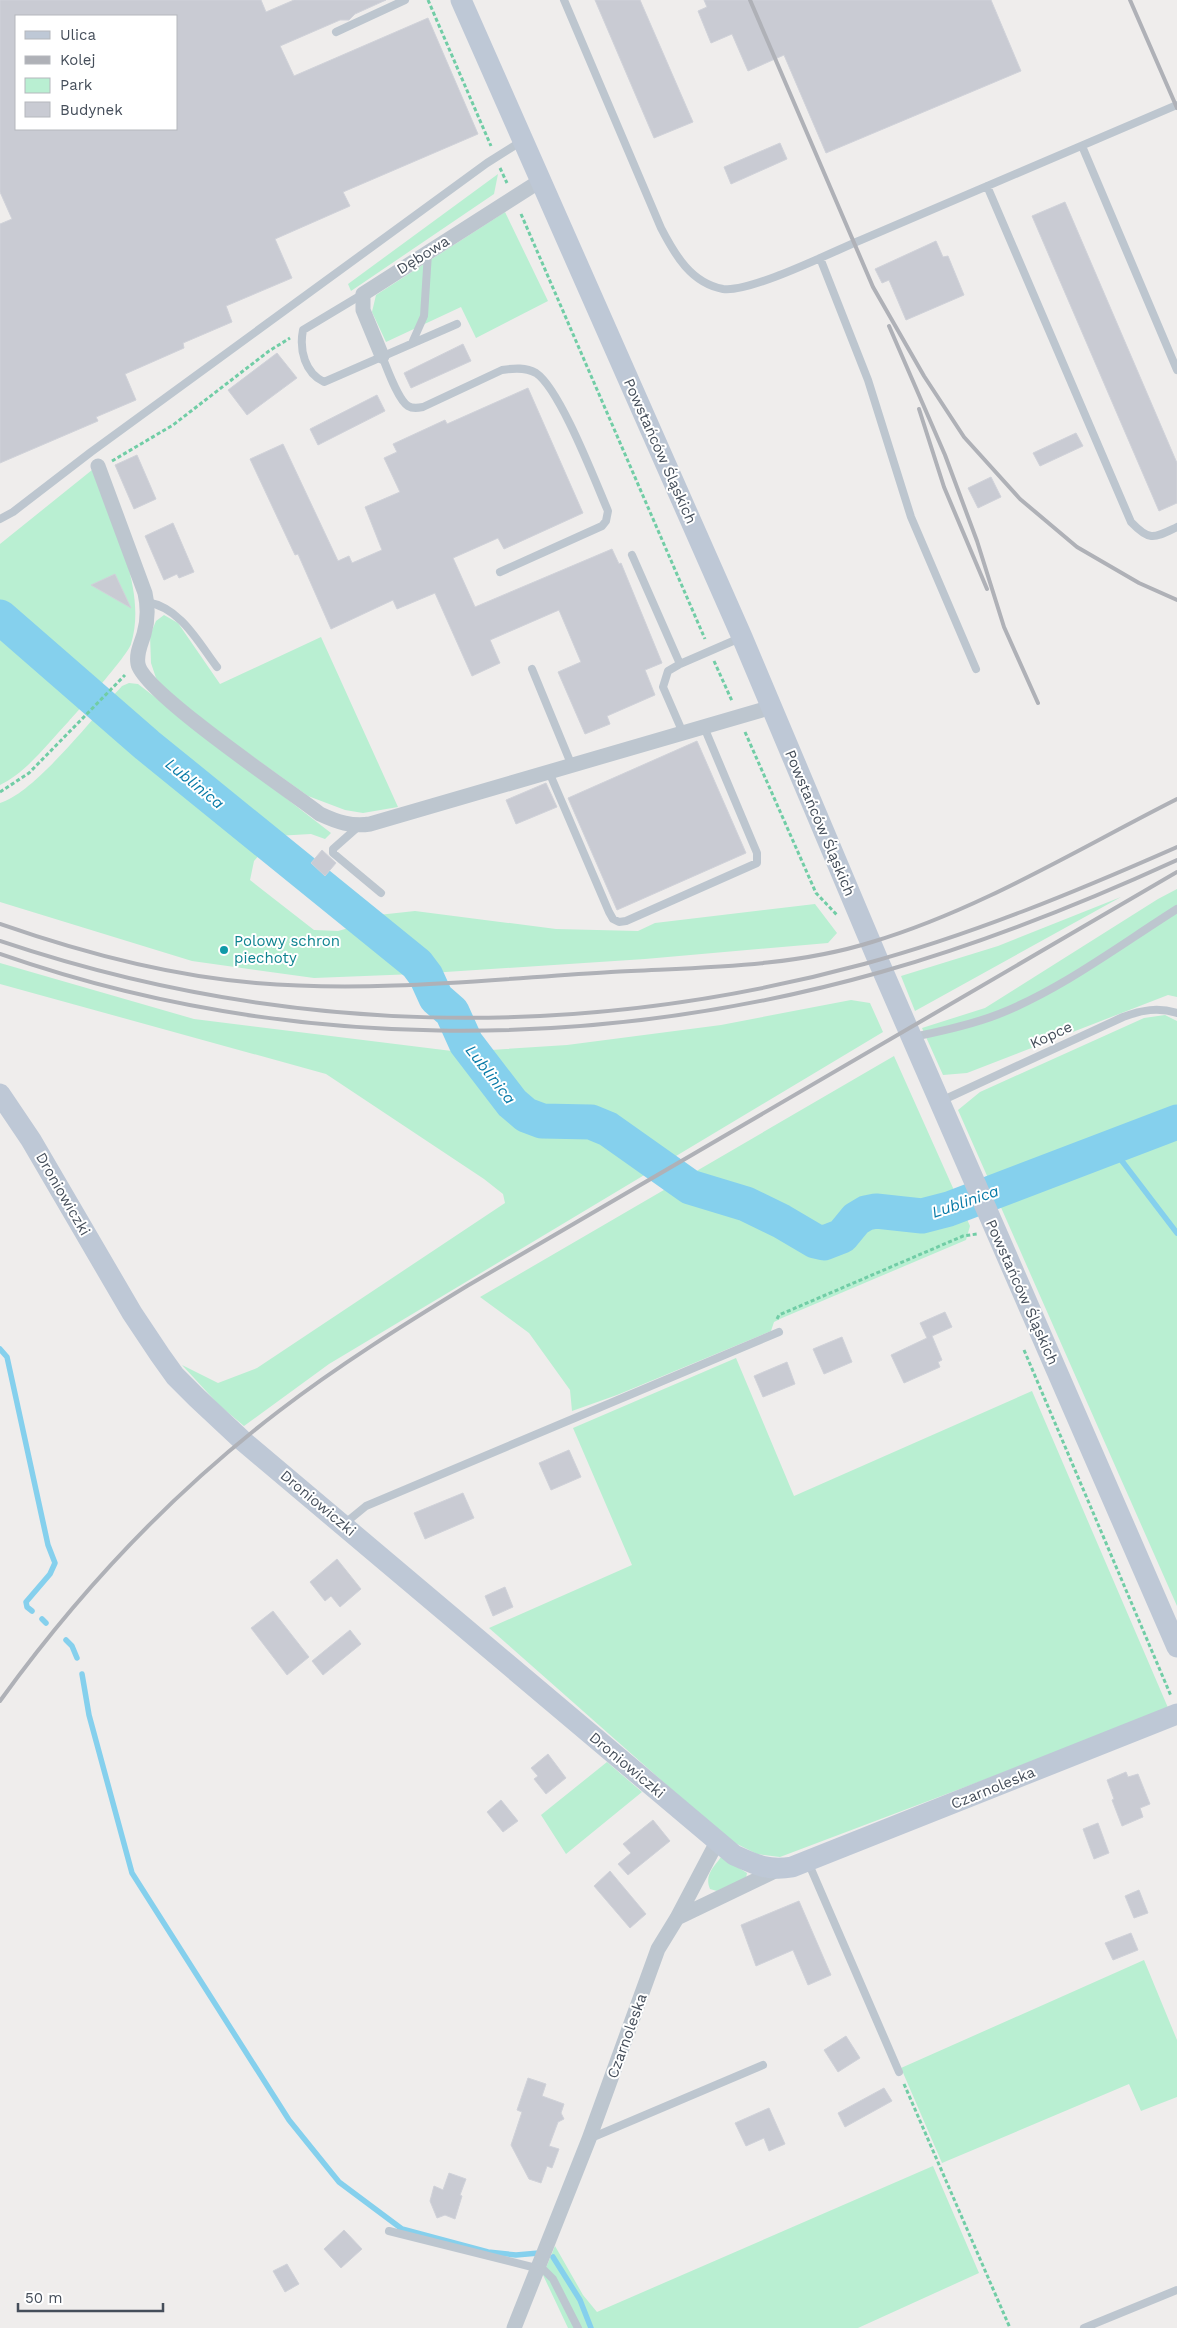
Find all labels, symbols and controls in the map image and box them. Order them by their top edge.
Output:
legend [15,15,178,130]
text: Ulica [60,26,97,44]
text: Kolej [60,51,95,69]
text: Park [60,76,93,94]
text: Budynek [60,101,123,119]
street label: Dębowa [393,232,453,278]
street label: Powstańców Śląskich [620,375,701,527]
street label: Powstańców Śląskich [781,747,860,899]
water label: Lublinica [162,754,228,813]
place label: Polowy schron piechoty [234,932,340,967]
marker: Polowy schron piechoty [218,944,230,956]
street label: Kopce [1027,1017,1075,1053]
water label: Lublinica [462,1041,520,1108]
street label: Droniowiczki [32,1149,94,1239]
water label: Lublinica [929,1181,1001,1222]
street label: Powstańców Śląskich [982,1216,1063,1368]
street label: Droniowiczki [277,1466,359,1540]
street label: Droniowiczki [586,1728,668,1802]
street label: Czarnoleska [948,1763,1038,1813]
street label: Czarnoleska [603,1991,651,2081]
scale bar [18,2280,162,2312]
text: 50 m [25,2289,62,2307]

